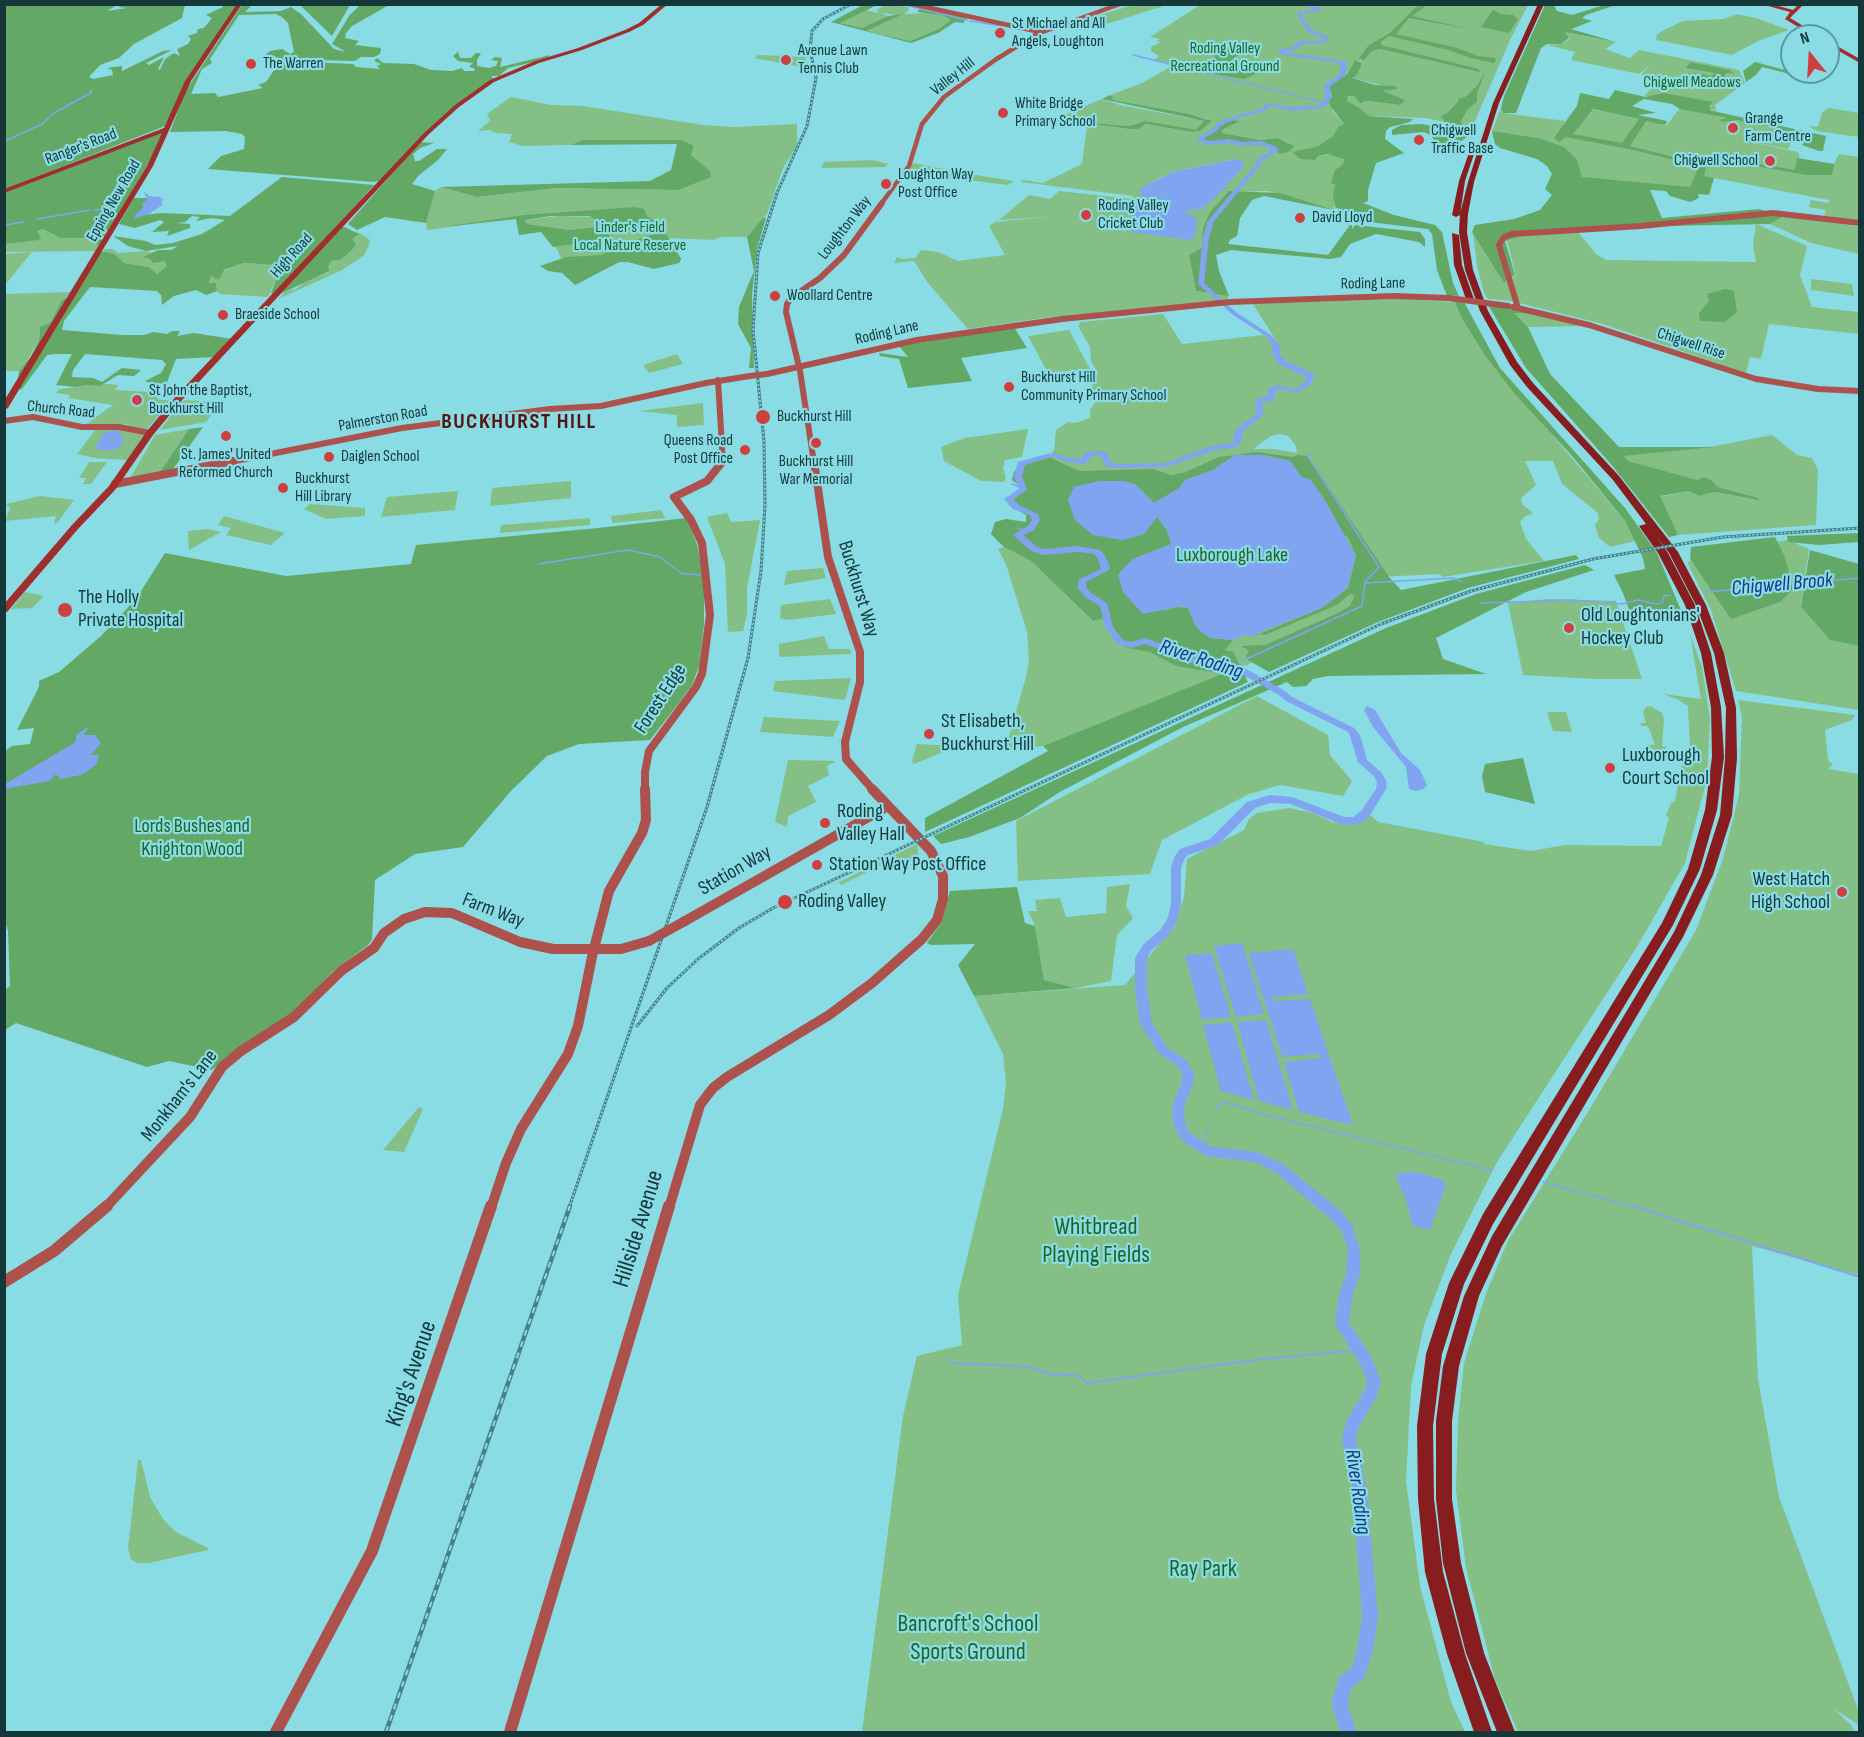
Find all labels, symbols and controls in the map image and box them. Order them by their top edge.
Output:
place label: St Michael and All Angels, Loughton [1012,14,1105,52]
north arrow [1780,24,1840,84]
marker: St Michael and All Angels, Loughton [993,26,1007,40]
text: N [1798,28,1812,49]
park label: Roding Valley Recreational Ground [1170,39,1280,77]
place label: Avenue Lawn Tennis Club [798,41,867,79]
marker: Avenue Lawn Tennis Club [779,53,793,67]
place label: The Warren [263,54,324,74]
street label: Valley Hill [927,54,979,100]
marker: The Warren [244,57,258,71]
park label: Chigwell Meadows [1643,73,1741,93]
place label: White Bridge Primary School [1015,94,1096,132]
marker: White Bridge Primary School [996,106,1010,120]
place label: Grange Farm Centre [1745,109,1811,147]
place label: Chigwell Traffic Base [1431,121,1493,159]
marker: Grange Farm Centre [1726,121,1740,135]
street label: Ranger's Road [43,125,119,169]
marker: Chigwell Traffic Base [1412,133,1426,147]
place label: Chigwell School [1674,151,1758,171]
marker: Chigwell School [1763,154,1777,168]
street label: Epping New Road [83,157,145,245]
place label: Loughton Way Post Office [898,165,973,203]
marker: Loughton Way Post Office [879,177,893,191]
street label: Loughton Way [814,192,876,264]
place label: Roding Valley Cricket Club [1098,196,1169,234]
marker: Roding Valley Cricket Club [1079,208,1093,222]
place label: David Lloyd [1312,208,1372,228]
marker: David Lloyd [1293,211,1307,225]
park label: Linder's Field Local Nature Reserve [574,218,686,256]
street label: High Road [267,230,317,282]
street label: Roding Lane [1341,274,1405,294]
place label: Woollard Centre [787,286,873,306]
marker: Woollard Centre [768,289,782,303]
place label: Braeside School [235,305,320,325]
marker: Braeside School [216,308,230,322]
street label: Roding Lane [853,316,921,350]
street label: Chigwell Rise [1655,324,1727,364]
place label: Buckhurst Hill Community Primary School [1021,368,1166,406]
marker: Buckhurst Hill Community Primary School [1002,380,1016,394]
place label: St John the Baptist, Buckhurst Hill [149,381,252,419]
marker: St John the Baptist, Buckhurst Hill [130,393,144,407]
street label: Church Road [26,397,96,423]
street label: Palmerston Road [337,402,429,436]
place label: Buckhurst Hill [777,407,851,427]
marker: Buckhurst Hill [754,408,772,426]
district label: BUCKHURST HILL [441,409,597,435]
marker: St. James' United Reformed Church [219,429,233,443]
place label: Queens Road Post Office [664,431,733,469]
marker: Buckhurst Hill War Memorial [809,436,823,450]
marker: Queens Road Post Office [738,443,752,457]
place label: St. James' United Reformed Church [179,445,273,483]
place label: Daiglen School [341,447,419,467]
marker: Daiglen School [322,450,336,464]
place label: Buckhurst Hill War Memorial [779,452,853,490]
place label: Buckhurst Hill Library [295,469,352,507]
marker: Buckhurst Hill Library [276,481,290,495]
street label: Buckhurst Way [832,538,884,640]
park label: Luxborough Lake [1176,544,1288,568]
water label: Chigwell Brook [1730,568,1834,602]
place label: The Holly Private Hospital [78,586,183,633]
marker: The Holly Private Hospital [56,601,74,619]
place label: Old Loughtonians' Hockey Club [1581,604,1700,651]
marker: Old Loughtonians' Hockey Club [1562,621,1576,635]
water label: River Roding [1156,635,1246,685]
street label: Forest Edge [630,660,692,738]
place label: St Elisabeth, Buckhurst Hill [941,710,1034,757]
marker: St Elisabeth, Buckhurst Hill [922,727,936,741]
place label: Luxborough Court School [1622,744,1709,791]
marker: Luxborough Court School [1603,761,1617,775]
place label: Roding Valley Hall [837,800,905,847]
park label: Lords Bushes and Knighton Wood [134,815,250,862]
marker: Roding Valley Hall [818,816,832,830]
street label: Station Way [694,841,776,901]
place label: Station Way Post Office [829,853,986,877]
marker: Station Way Post Office [810,858,824,872]
place label: West Hatch High School [1751,868,1830,915]
marker: West Hatch High School [1835,885,1849,899]
street label: Farm Way [459,888,527,934]
place label: Roding Valley [798,890,886,914]
marker: Roding Valley [776,893,794,911]
street label: Monkham's Lane [137,1045,223,1147]
street label: Hillside Avenue [608,1167,670,1291]
park label: Whitbread Playing Fields [1042,1214,1150,1270]
street label: King's Avenue [380,1317,444,1431]
water label: River Roding [1339,1448,1375,1536]
park label: Ray Park [1169,1556,1237,1584]
park label: Bancroft's School Sports Ground [897,1611,1039,1667]

